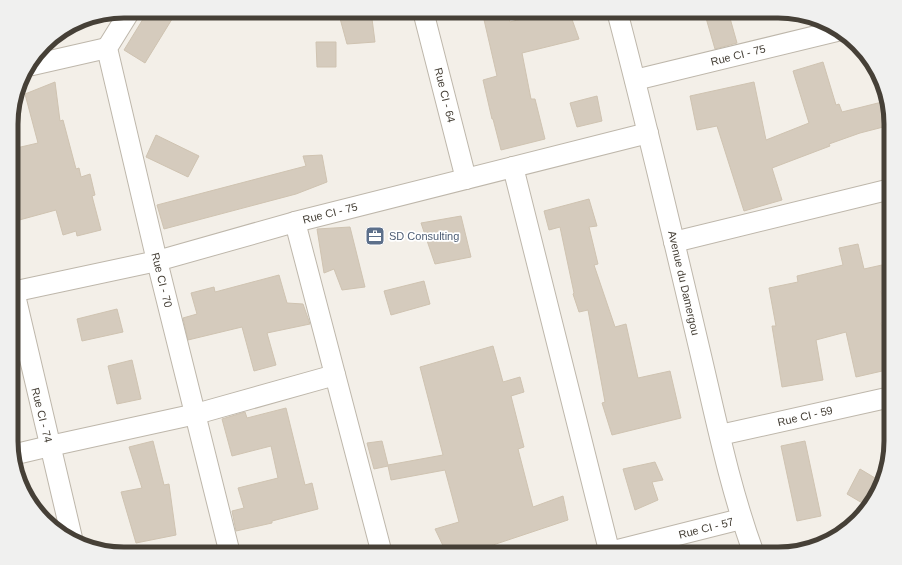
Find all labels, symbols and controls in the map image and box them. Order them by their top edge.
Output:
street label: Rue CI - 75 [709,42,767,68]
street label: Rue CI - 64 [432,66,458,124]
street label: Rue CI - 75 [301,200,359,226]
office icon: SD Consulting [364,225,386,247]
place label: SD Consulting [389,230,459,242]
street label: Avenue du Damergou [666,230,702,336]
street label: Rue CI - 70 [149,251,175,309]
street label: Rue CI - 74 [29,386,55,444]
street label: Rue CI - 59 [776,404,834,428]
street label: Rue CI - 57 [677,515,735,541]

